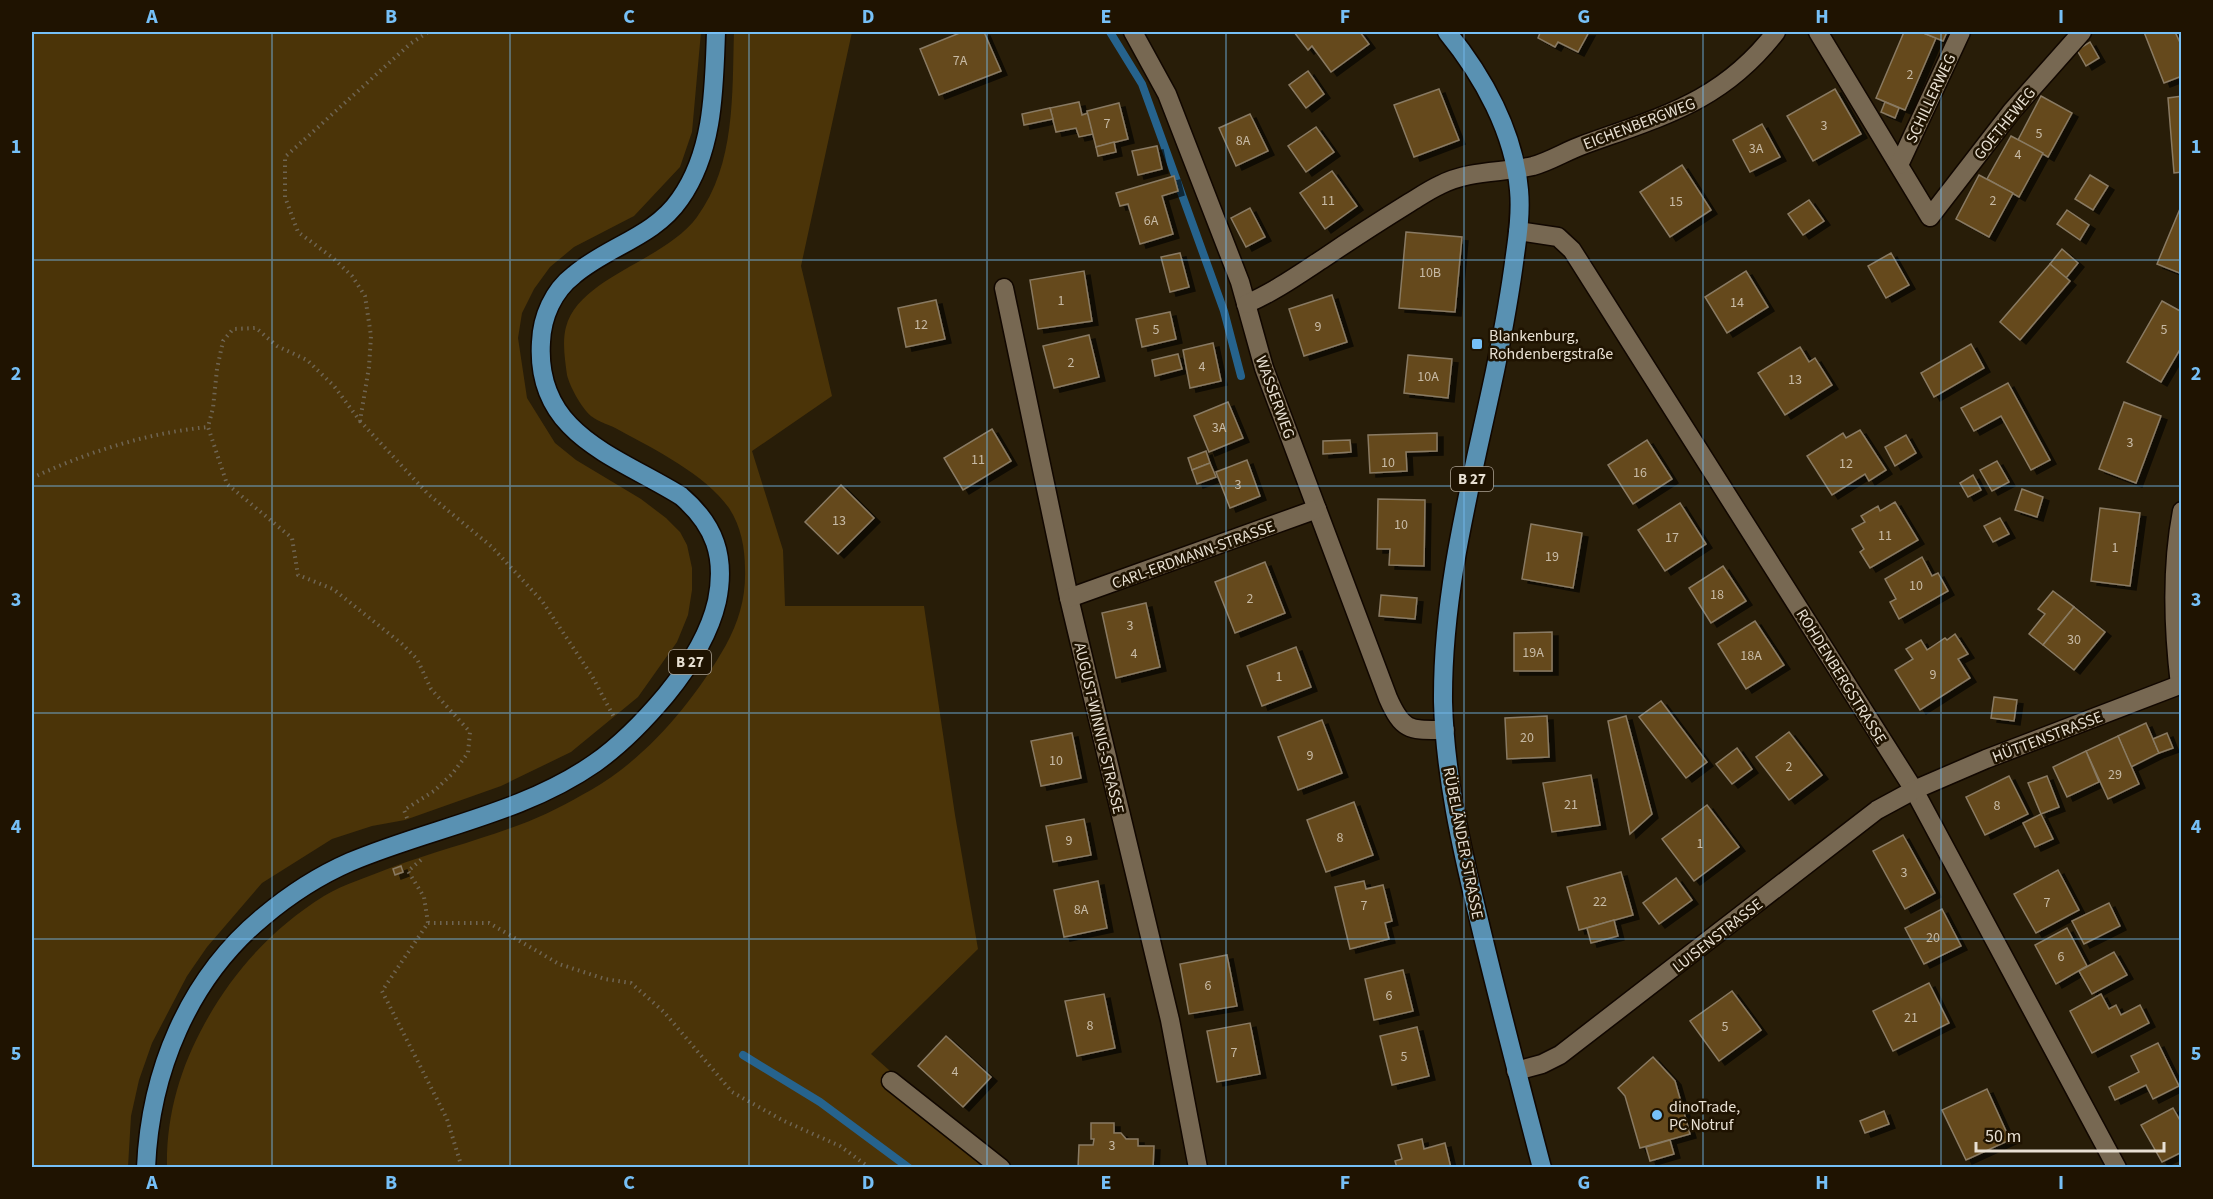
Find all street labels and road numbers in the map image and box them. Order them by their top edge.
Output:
street label: SCHILLERWEG [1901,50,1961,147]
street label: GOETHEWEG [1969,83,2041,164]
street label: EICHENBERGWEG [1580,92,1699,155]
street label: WASSERWEG [1250,353,1300,442]
road number: B 27 [1451,467,1493,491]
street label: CARL-ERDMANN-STRASSE [1109,515,1278,595]
street label: ROHDENBERGSTRASSE [1791,605,1892,748]
street label: AUGUST-WINNIG-STRASSE [1069,640,1129,816]
road number: B 27 [669,650,711,674]
street label: HÜTTENSTRASSE [1989,706,2106,768]
street label: RÜBELÄNDER STRASSE [1437,765,1489,921]
street label: LUISENSTRASSE [1668,894,1767,978]

